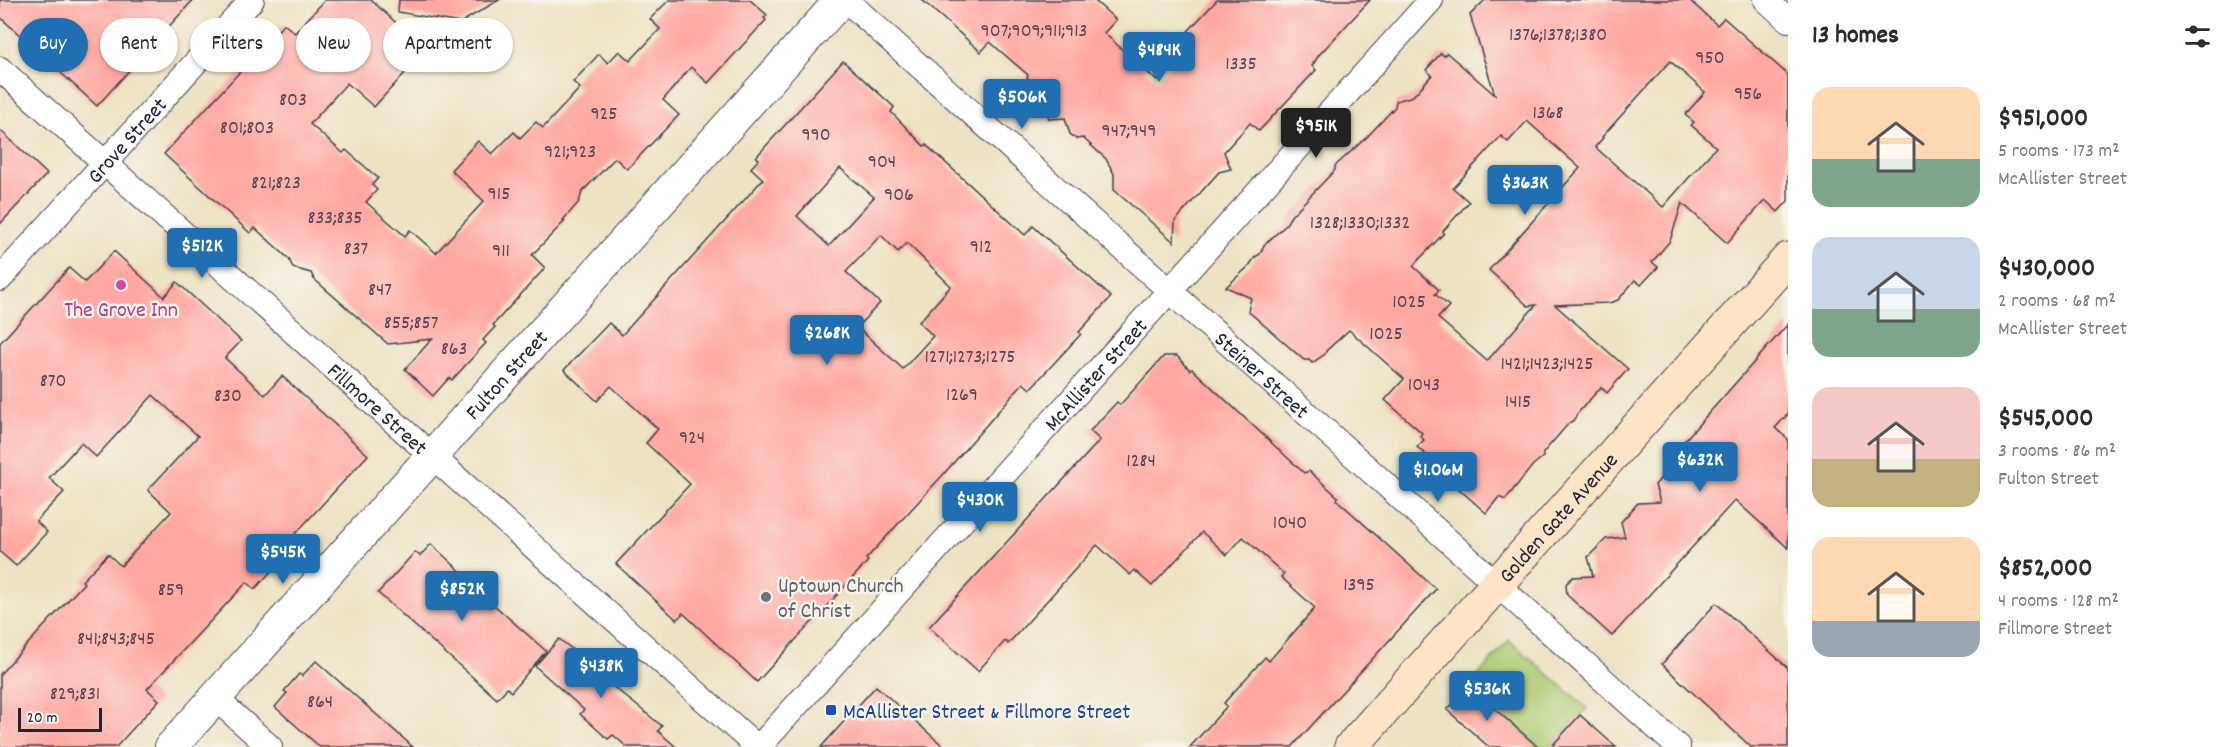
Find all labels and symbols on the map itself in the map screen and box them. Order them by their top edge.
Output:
house number: 907;909;911;913 [981,18,1087,46]
house number: 1376;1378;1380 [1509,22,1607,50]
pin: $484K [1117,32,1201,83]
house number: 950 [1695,45,1725,73]
house number: 1335 [1225,51,1257,79]
pin: $506K [980,79,1064,130]
house number: 956 [1734,81,1762,109]
house number: 803 [279,87,307,115]
street label: Grove Street [81,92,176,192]
house number: 1368 [1532,100,1564,128]
house number: 925 [590,101,618,129]
pin: $951K [1274,108,1358,159]
house number: 801;803 [220,115,274,143]
house number: 947;949 [1102,118,1156,146]
house number: 990 [801,122,831,150]
house number: 921;923 [544,139,596,167]
house number: 904 [868,149,896,177]
pin: $363K [1483,165,1567,216]
house number: 821;823 [251,170,301,198]
house number: 915 [488,181,510,209]
house number: 906 [884,182,914,210]
house number: 833;835 [307,205,363,233]
house number: 1328;1330;1332 [1310,210,1410,238]
pin: $512K [160,228,244,279]
house number: 912 [970,234,992,262]
house number: 837 [344,236,368,264]
house number: 911 [492,238,510,266]
house number: 847 [368,277,392,305]
marker: The Grove Inn [114,278,128,292]
house number: 1025 [1392,289,1426,317]
place label: The Grove Inn [64,296,178,327]
house number: 855;857 [384,310,438,338]
street label: McAllister Street [1038,313,1156,439]
pin: $268K [785,315,869,366]
house number: 1025 [1369,321,1403,349]
street label: Fulton Street [459,325,557,428]
street label: Steiner Street [1206,326,1315,428]
house number: 863 [441,336,467,364]
house number: 1271;1273;1275 [924,344,1016,372]
house number: 1421;1423;1425 [1500,351,1594,379]
street label: Fillmore Street [319,357,433,464]
house number: 870 [40,368,66,396]
house number: 1043 [1408,372,1440,400]
house number: 1269 [946,382,978,410]
house number: 830 [214,383,242,411]
house number: 1415 [1505,389,1531,417]
house number: 924 [679,425,705,453]
pin: $632K [1658,442,1742,493]
street label: Golden Gate Avenue [1493,447,1627,591]
house number: 1284 [1126,448,1156,476]
pin: $1.06M [1389,452,1487,503]
pin: $430K [938,482,1022,533]
house number: 1040 [1273,510,1307,538]
pin: $545K [241,534,325,585]
pin: $852K [420,571,504,622]
place label: Uptown Church of Christ [778,572,904,628]
house number: 1395 [1343,572,1375,600]
house number: 859 [158,577,184,605]
marker: Uptown Church of Christ [759,590,773,604]
house number: 841;843;845 [77,626,155,654]
pin: $438K [559,648,643,699]
pin: $536K [1445,671,1529,722]
house number: 829;831 [50,681,100,709]
house number: 864 [307,689,333,717]
place label: McAllister Street & Fillmore Street [843,698,1130,729]
marker: McAllister Street & Fillmore Street [824,703,838,717]
scale bar [18,705,102,732]

